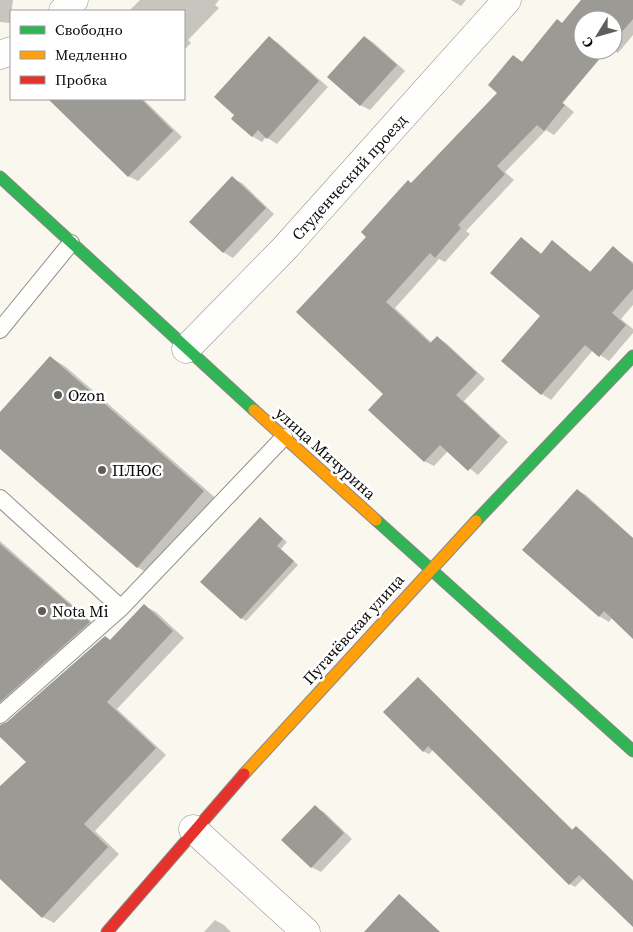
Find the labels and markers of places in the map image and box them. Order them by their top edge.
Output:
place label: Ozon [68,384,105,406]
marker: Ozon [52,389,64,401]
place label: ПЛЮС [112,459,162,481]
marker: ПЛЮС [96,464,108,476]
place label: Nota Mi [52,600,109,622]
marker: Nota Mi [36,605,48,617]

